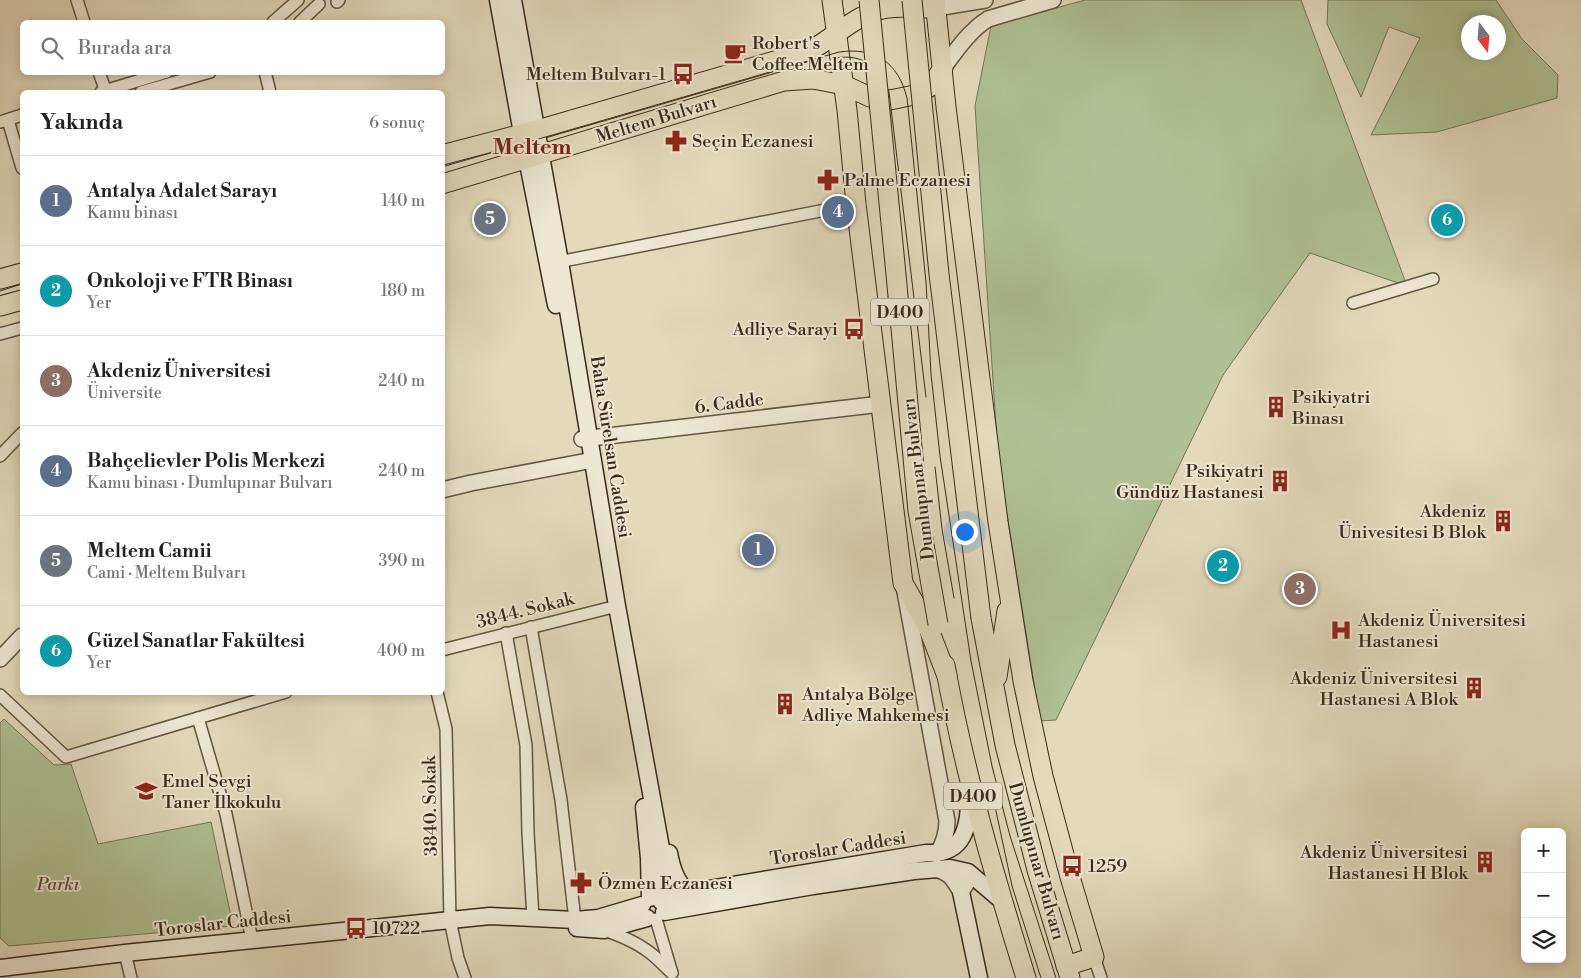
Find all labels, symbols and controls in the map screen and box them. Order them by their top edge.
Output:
north arrow [1461,15,1506,60]
search box [20,20,445,75]
place label: Robert's Coffee Meltem [752,32,869,76]
icon: search [38,34,66,62]
text: Burada ara [78,36,172,60]
cafe icon: Robert's Coffee Meltem [722,40,748,66]
bus stop icon: Meltem Bulvarı-1 [670,61,696,87]
place label: Meltem Bulvarı-1 [526,63,666,86]
street label: Meltem Bulvarı [593,90,719,149]
text: Yakında [40,110,123,136]
text: 6 sonuç [369,113,425,133]
pharmacy icon: Seçin Eczanesi [663,128,689,154]
place label: Seçin Eczanesi [692,130,814,153]
district label: Meltem [492,134,572,161]
pharmacy icon: Palme Eczanesi [815,167,841,193]
place label: Palme Eczanesi [844,169,971,192]
text: Antalya Adalet Sarayı [87,179,277,203]
text: 1 [52,191,60,211]
text: 140 m [381,191,425,211]
pin: 4 [822,193,854,231]
pin: 5 [474,200,506,238]
pin: 6 [1431,201,1463,239]
text: Kamu binası [87,203,178,223]
text: Onkoloji ve FTR Binası [87,269,293,293]
text: 2 [51,281,61,301]
text: 180 m [381,281,425,301]
text: Yer [87,293,111,313]
road number: D400 [871,298,929,326]
bus stop icon: Adliye Sarayi [841,316,867,342]
place label: Adliye Sarayi [731,318,838,341]
street label: Baha Sürelsan Caddesi [585,353,636,540]
text: Akdeniz Üniversitesi [87,359,271,383]
text: 3 [51,371,61,391]
text: 240 m [378,371,425,391]
text: Üniversite [87,383,162,403]
place label: Psikiyatri Binası [1291,386,1371,430]
street label: 6. Cadde [693,388,765,419]
building icon: Psikiyatri Binası [1263,394,1289,420]
street label: Dumlupınar Bulvarı [897,396,940,561]
text: Bahçelievler Polis Merkezi [87,449,325,473]
place label: Psikiyatri Gündüz Hastanesi [1116,460,1264,504]
text: 4 [51,461,61,481]
text: 240 m [378,461,425,481]
building icon: Psikiyatri Gündüz Hastanesi [1267,468,1293,494]
text: Kamu binası · Dumlupınar Bulvarı [87,473,333,493]
place label: Akdeniz Ünivesitesi B Blok [1338,500,1488,544]
building icon: Akdeniz Ünivesitesi B Blok [1490,508,1516,534]
your location [952,519,978,545]
pin: 1 [742,531,774,569]
text: Meltem Camii [87,539,212,563]
pin: 2 [1207,547,1239,585]
text: 5 [51,551,61,571]
text: 390 m [379,551,425,571]
text: Cami · Meltem Bulvarı [87,563,246,583]
pin: 3 [1284,570,1316,608]
street label: 3844. Sokak [474,587,578,634]
place label: Akdeniz Üniversitesi Hastanesi [1357,609,1526,653]
hospital icon: Akdeniz Üniversitesi Hastanesi [1328,617,1354,643]
text: Güzel Sanatlar Fakültesi [87,629,305,653]
text: 6 [51,641,61,661]
text: 400 m [377,641,425,661]
text: Yer [87,653,111,673]
place label: Akdeniz Üniversitesi Hastanesi A Blok [1289,667,1460,711]
building icon: Akdeniz Üniversitesi Hastanesi A Blok [1461,675,1487,701]
place label: Antalya Bölge Adliye Mahkemesi [801,683,950,727]
building icon: Antalya Bölge Adliye Mahkemesi [772,691,798,717]
street label: 3840. Sokak [418,754,443,856]
place label: Emel Sevgi Taner İlkokulu [162,770,282,814]
school or university icon: Emel Sevgi Taner İlkokulu [133,778,159,804]
street label: Dumlupınar Bulvarı [1003,779,1070,943]
road number: D400 [944,782,1002,809]
street label: Toroslar Caddesi [768,826,908,871]
map controls [1521,828,1566,963]
button: + [1521,828,1566,873]
place label: Akdeniz Üniversitesi Hastanesi H Blok [1299,841,1470,885]
building icon: Akdeniz Üniversitesi Hastanesi H Blok [1472,849,1498,875]
bus stop icon: 1259 [1059,853,1085,879]
place label: 1259 [1088,855,1127,878]
pharmacy icon: Özmen Eczanesi [568,870,594,896]
place label: Özmen Eczanesi [598,872,733,895]
park label: Parkı [36,873,80,896]
button: − [1521,873,1566,918]
street label: Toroslar Caddesi [153,905,293,942]
bus stop icon: 10722 [343,915,369,941]
place label: 10722 [372,917,420,940]
button: layers [1521,918,1566,963]

